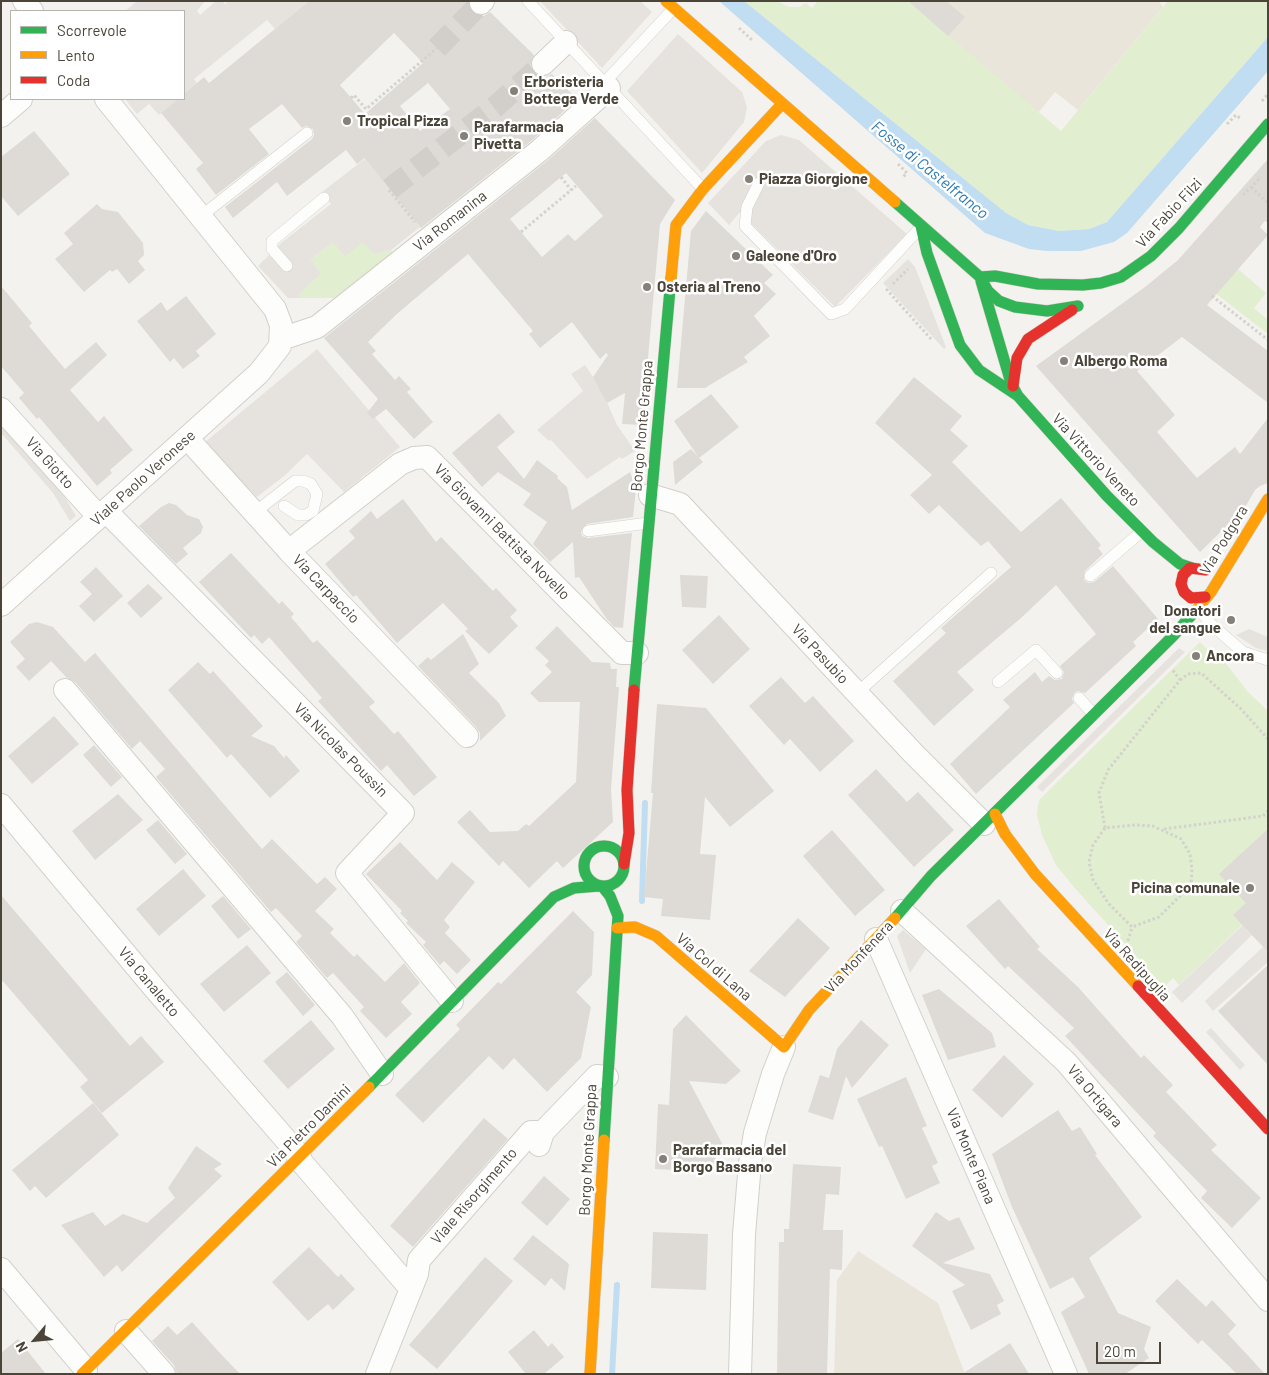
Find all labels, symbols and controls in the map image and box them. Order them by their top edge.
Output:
legend [10,10,185,100]
text: Scorrevole [57,21,127,39]
text: Lento [57,46,95,64]
text: Coda [57,71,90,89]
place label: Erboristeria Bottega Verde [524,73,619,108]
marker: Erboristeria Bottega Verde [508,85,520,97]
place label: Tropical Pizza [357,112,448,130]
marker: Tropical Pizza [341,115,353,127]
water label: Fosse di Castelfranco [868,117,992,223]
place label: Parafarmacia Pivetta [474,118,564,153]
marker: Parafarmacia Pivetta [458,130,470,142]
place label: Piazza Giorgione [759,170,868,188]
marker: Piazza Giorgione [743,173,755,185]
street label: Via Fabio Filzi [1132,174,1206,252]
street label: Via Romanina [410,187,490,255]
place label: Galeone d'Oro [746,247,837,265]
marker: Galeone d'Oro [730,250,742,262]
place label: Osteria al Treno [657,278,761,296]
marker: Osteria al Treno [641,281,653,293]
place label: Albergo Roma [1074,352,1167,370]
marker: Albergo Roma [1058,355,1070,367]
street label: Borgo Monte Grappa [627,360,657,492]
street label: Via Vittorio Veneto [1048,410,1144,510]
street label: Viale Paolo Veronese [87,426,199,530]
street label: Via Giotto [22,433,78,493]
street label: Via Giovanni Battista Novello [430,460,574,604]
street label: Via Podgora [1196,502,1252,578]
street label: Via Carpaccio [289,551,363,627]
place label: Donatori del sangue [1149,602,1221,637]
marker: Donatori del sangue [1225,614,1237,626]
street label: Via Pasubio [788,620,852,688]
place label: Ancora [1206,647,1254,665]
marker: Ancora [1190,650,1202,662]
street label: Via Nicolas Poussin [290,699,392,801]
place label: Picina comunale [1131,879,1240,897]
marker: Picina comunale [1244,882,1256,894]
street label: Via Monfenera [821,917,897,997]
street label: Via Redipuglia [1100,925,1174,1005]
street label: Via Col di Lana [673,929,755,1005]
street label: Via Canaletto [114,943,184,1021]
street label: Via Ortigara [1064,1061,1126,1131]
street label: Via Pietro Damini [263,1080,355,1172]
street label: Borgo Monte Grappa [576,1084,600,1216]
street label: Via Monte Piana [943,1105,999,1207]
place label: Parafarmacia del Borgo Bassano [673,1141,786,1176]
street label: Viale Risorgimento [427,1144,521,1248]
marker: Parafarmacia del Borgo Bassano [657,1153,669,1165]
north arrow [10,1315,60,1365]
scale bar [1099,1332,1164,1364]
text: N [12,1339,31,1355]
text: 20 m [1104,1342,1136,1360]

